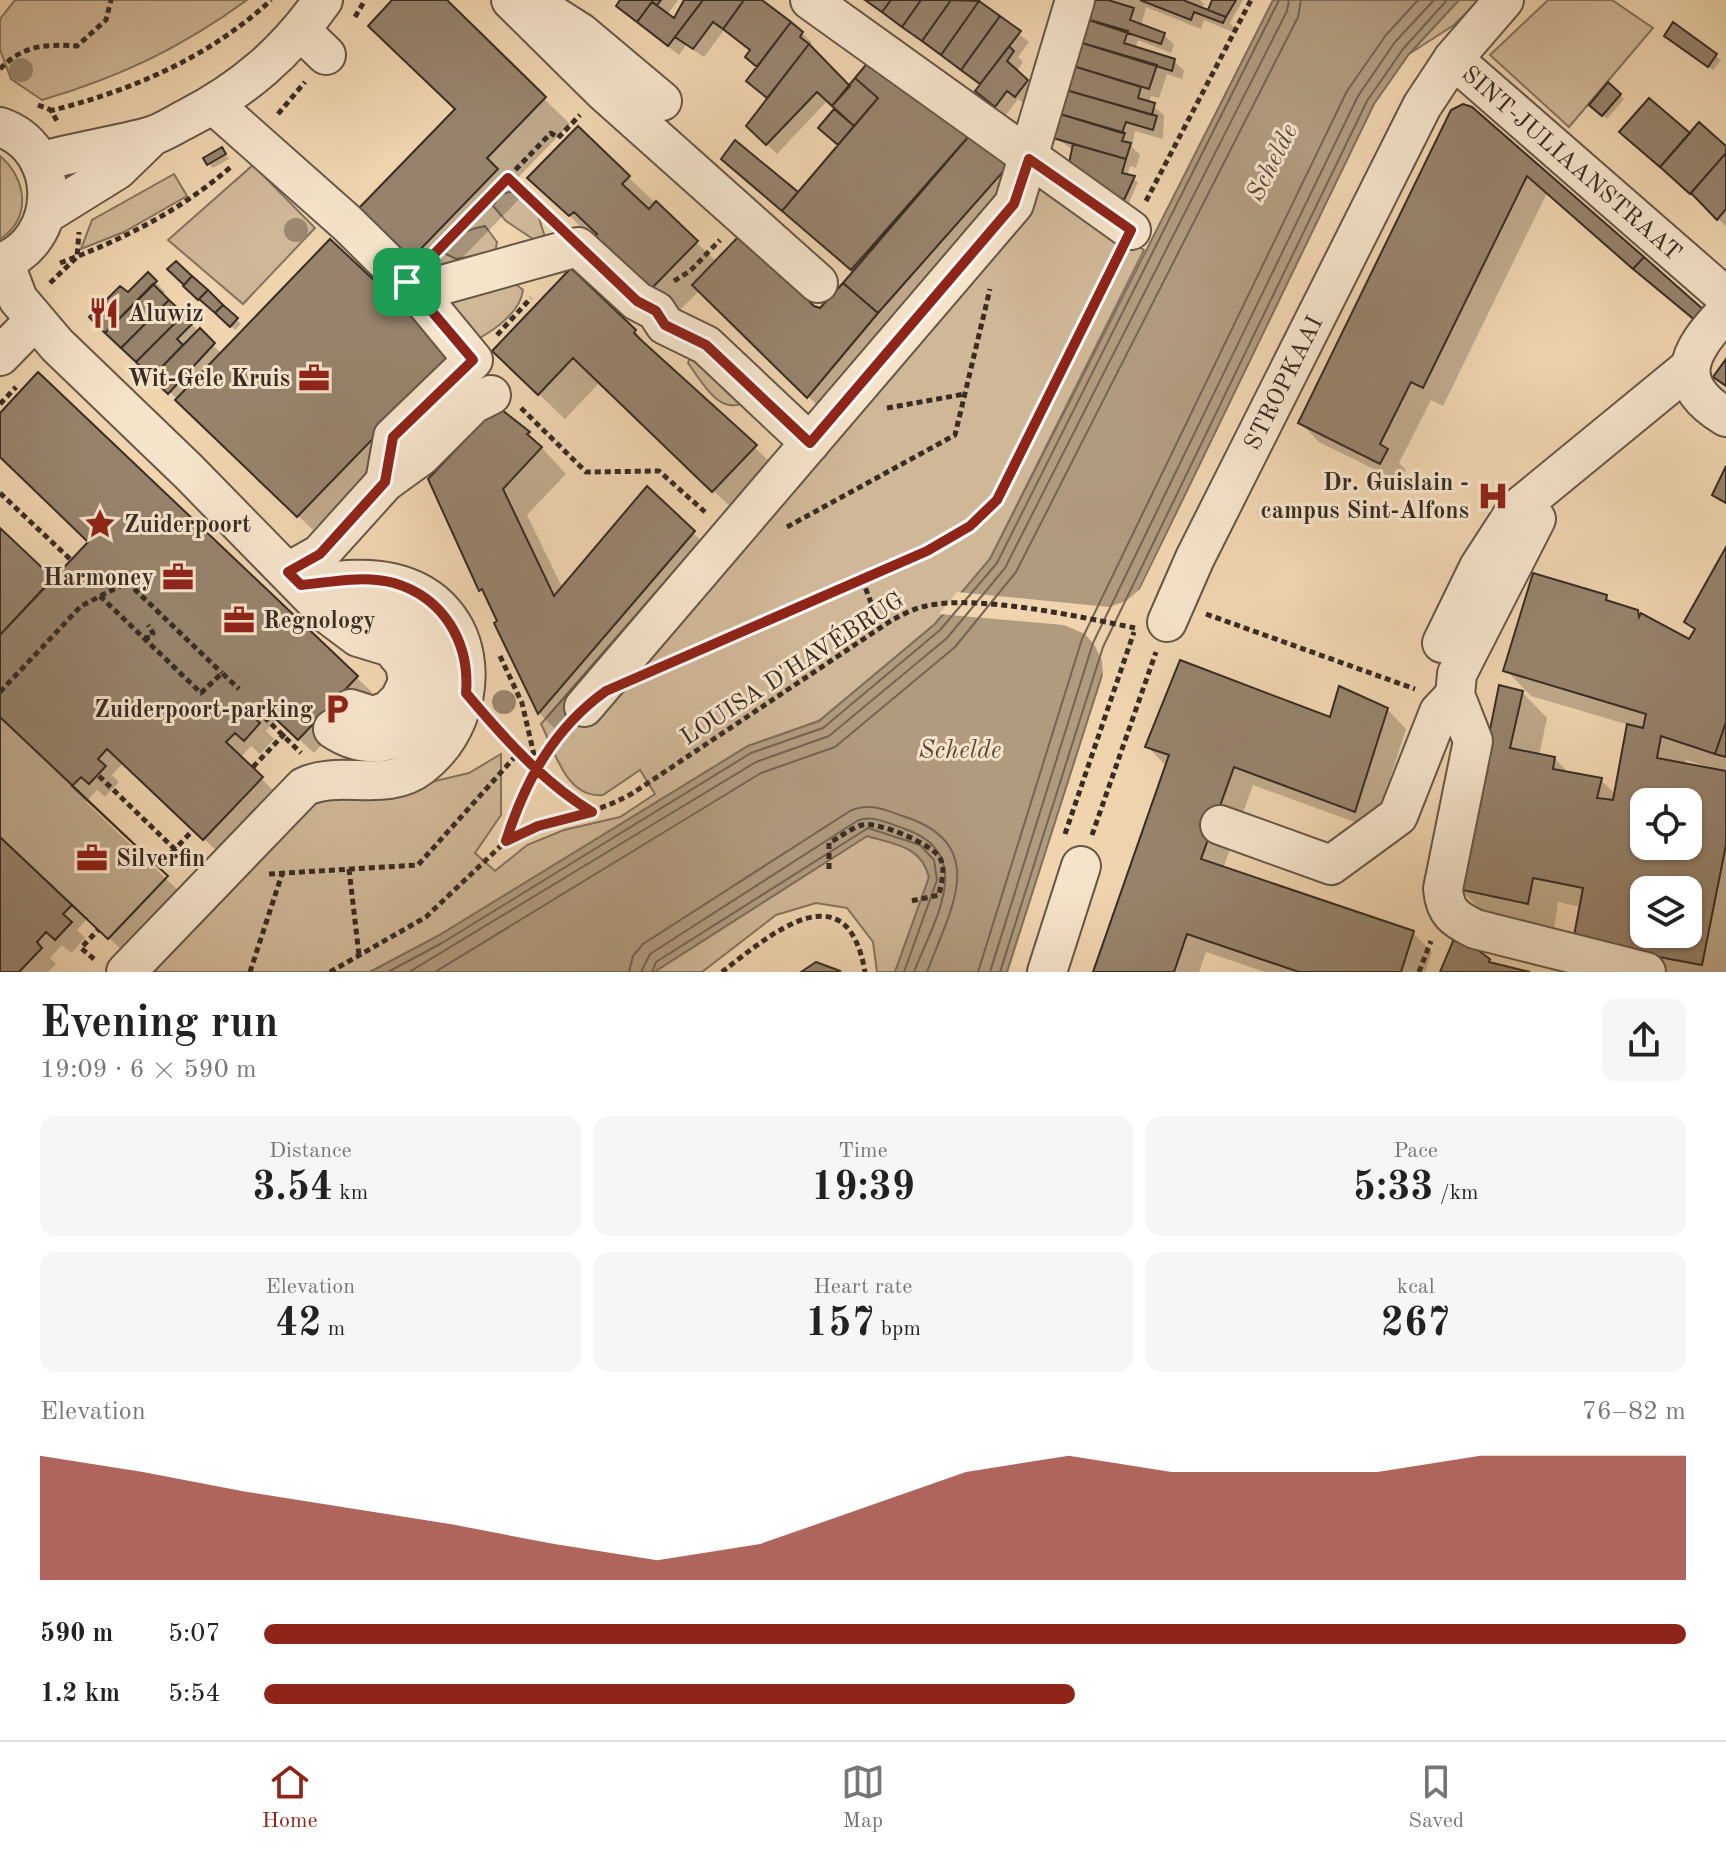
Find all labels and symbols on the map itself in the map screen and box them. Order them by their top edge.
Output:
street label: SINT-JULIAANSTRAAT [1457,63,1685,266]
water label: Schelde [1242,120,1303,206]
pin [373,248,441,316]
restaurant icon: Aluwiz [87,296,121,330]
place label: Aluwiz [128,303,203,327]
street label: STROPKAAI [1241,313,1328,455]
office icon: Wit-Gele Kruis [297,361,331,395]
place label: Wit-Gele Kruis [127,368,290,392]
place label: Dr. Guislain - campus Sint-Alfons [1260,472,1469,524]
hospital icon: Dr. Guislain - campus Sint-Alfons [1476,479,1510,513]
place icon: Zuiderpoort [83,507,117,541]
place label: Zuiderpoort [124,514,251,538]
office icon: Harmoney [161,560,195,594]
place label: Harmoney [43,567,154,591]
street label: LOUISA D'HAVÉBRUG [675,585,909,751]
office icon: Regnology [222,603,256,637]
place label: Regnology [263,610,376,634]
parking icon: Zuiderpoort-parking [320,692,354,726]
place label: Zuiderpoort-parking [94,699,314,723]
water label: Schelde [918,738,1002,764]
office icon: Silverfin [75,841,109,875]
place label: Silverfin [116,848,205,872]

